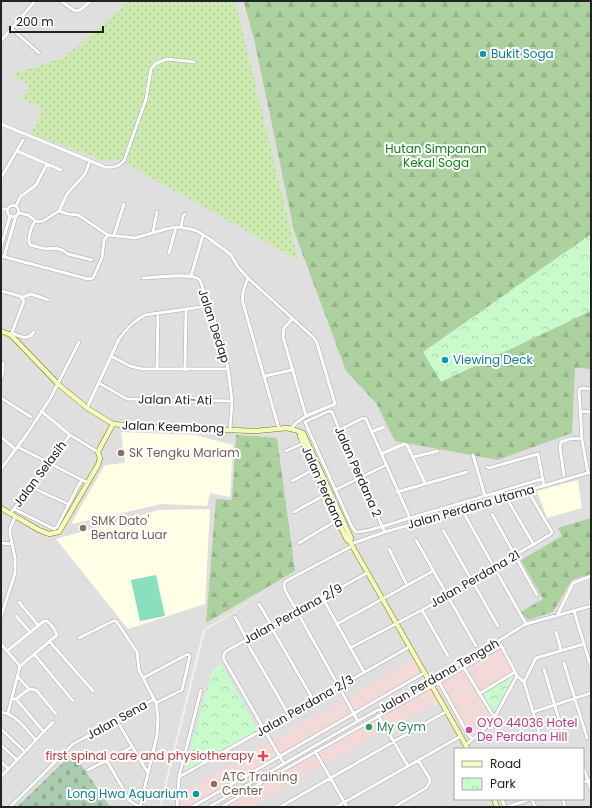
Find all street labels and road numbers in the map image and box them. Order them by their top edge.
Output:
street label: Jalan Dedap [195,287,234,365]
street label: Jalan Ati-Ati [138,390,212,409]
street label: Jalan Keembong [122,416,225,437]
street label: Jalan Perdana 2 [331,424,386,520]
street label: Jalan Selasih [9,437,70,510]
street label: Jalan Perdana [298,443,349,530]
street label: Jalan Perdana Utama [405,480,536,533]
street label: Jalan Perdana 21 [427,546,523,611]
street label: Jalan Perdana 2/9 [240,579,345,648]
street label: Jalan Perdana Tengah [376,634,502,717]
street label: Jalan Perdana 2/3 [253,671,357,740]
street label: Jalan Sena [83,696,150,743]

